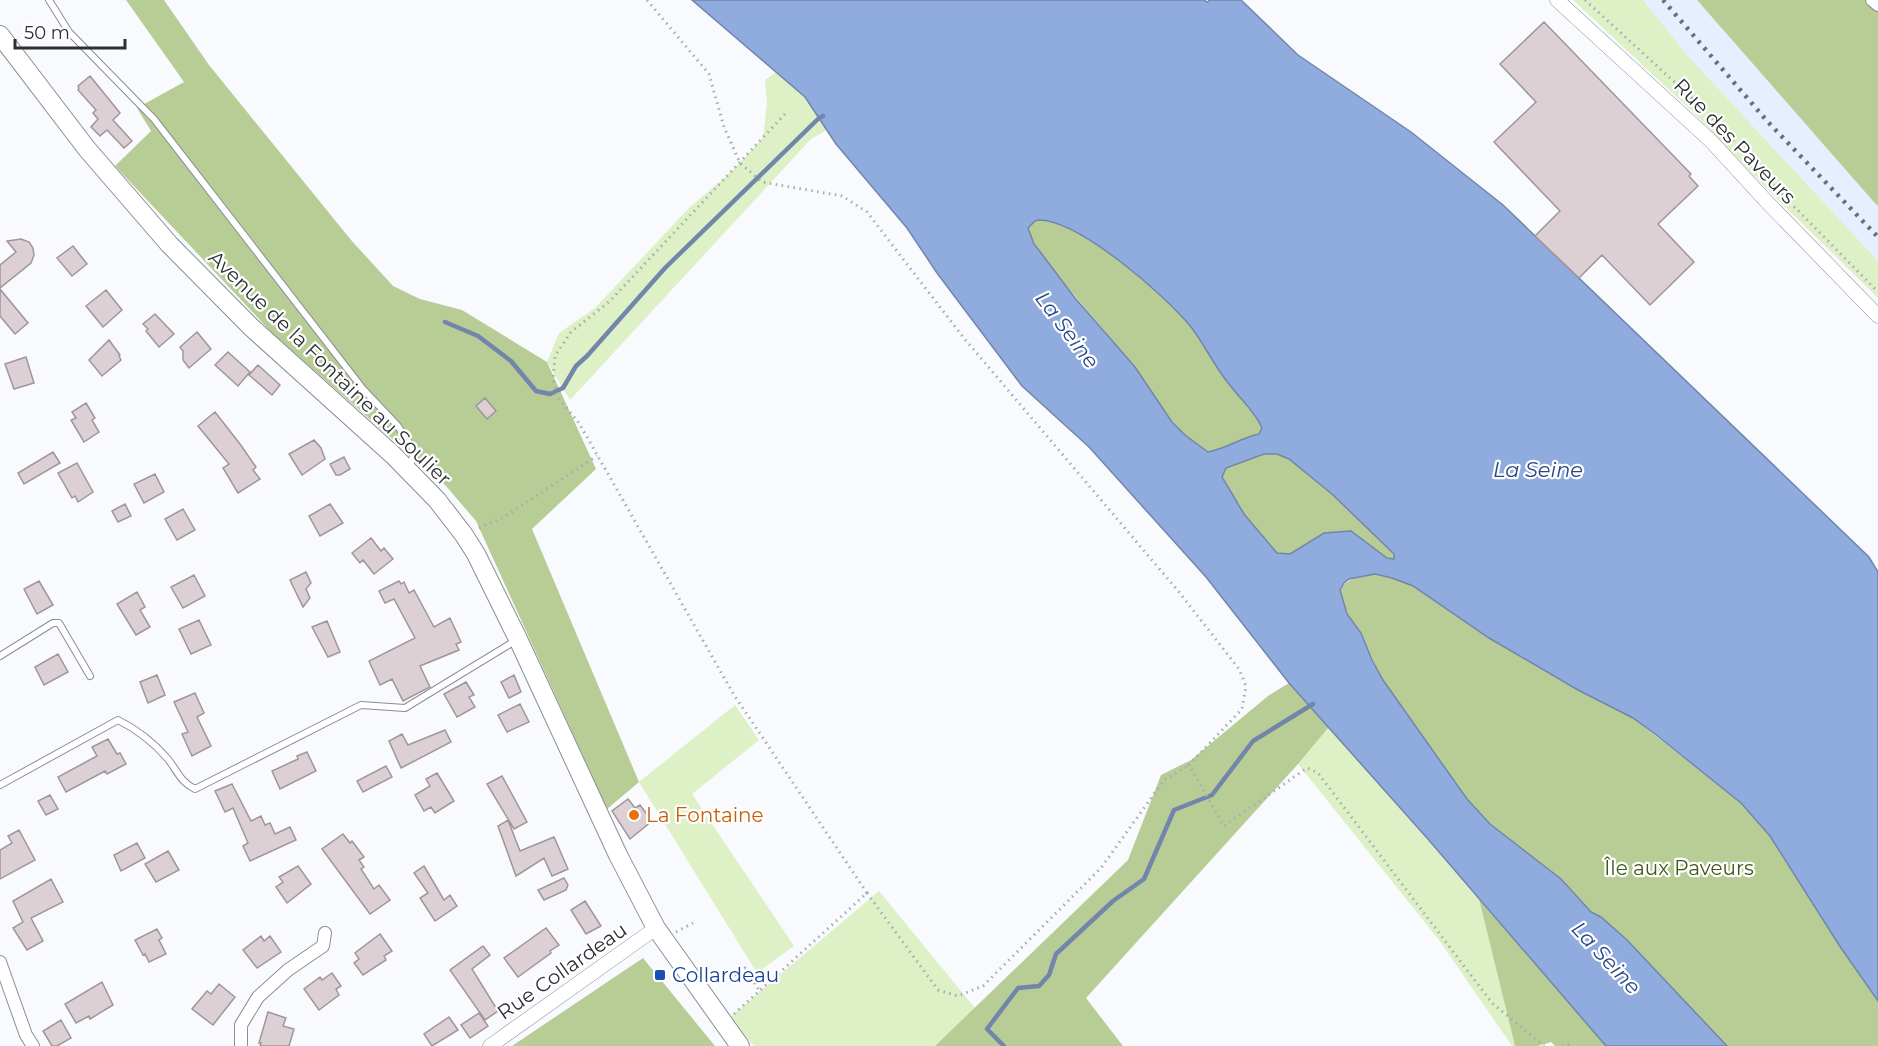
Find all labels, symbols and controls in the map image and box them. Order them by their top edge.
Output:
scale bar [15,12,124,50]
text: 50 m [24,22,70,44]
street label: Rue des Paveurs [1669,73,1801,209]
street label: Avenue de la Fontaine au Soulier [204,246,456,490]
water label: La Seine [1030,286,1104,373]
water label: La Seine [1493,457,1583,482]
place label: La Fontaine [646,803,764,827]
marker: La Fontaine [627,808,641,822]
park label: Île aux Paveurs [1603,856,1754,880]
water label: La Seine [1567,916,1646,999]
street label: Rue Collardeau [493,917,631,1025]
place label: Collardeau [672,963,779,987]
marker: Collardeau [653,968,667,982]

